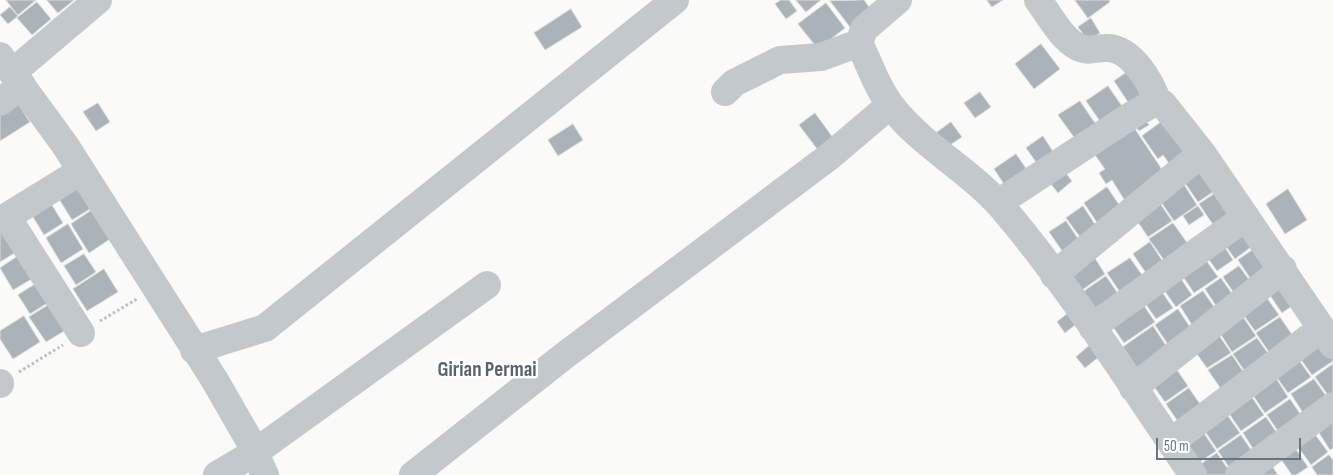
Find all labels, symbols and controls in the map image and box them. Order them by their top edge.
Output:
district label: Girian Permai [438,358,536,384]
scale bar [1158,428,1303,460]
text: 50 m [1164,437,1189,456]

